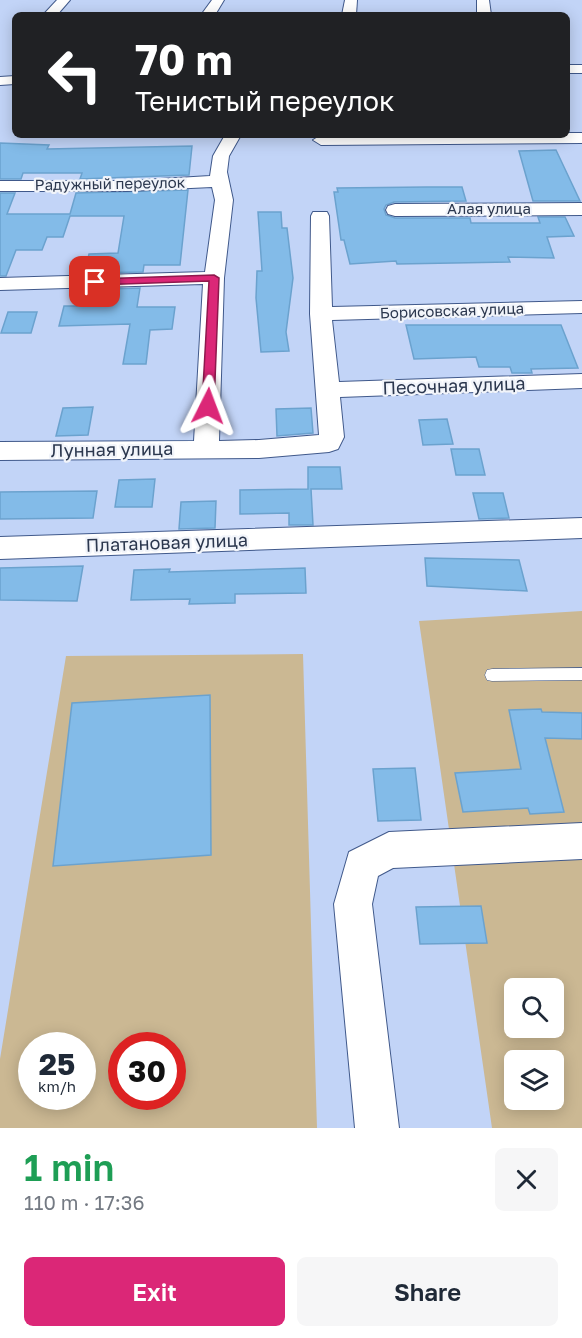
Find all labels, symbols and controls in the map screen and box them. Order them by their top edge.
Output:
text: 70 m [135,34,232,84]
icon: left [36,36,114,114]
text: Тенистый переулок [135,85,394,117]
street label: Радужный переулок [35,173,186,193]
street label: Алая улица [447,199,531,217]
pin [69,256,120,307]
icon: arrive [78,265,111,298]
street label: Борисовская улица [379,298,524,322]
street label: Песочная улица [382,372,526,398]
position arrow [176,374,240,438]
street label: Лунная улица [51,437,173,461]
street label: Платановая улица [85,528,248,556]
map controls [504,978,564,1110]
button: search [504,978,564,1038]
speed limit sign: 30 [108,1032,186,1110]
text: 25 [39,1046,75,1082]
button: layers [504,1050,564,1110]
text: km/h [38,1077,76,1095]
text: 1 min [24,1146,114,1189]
button: close [495,1148,558,1211]
text: 110 m · 17:36 [24,1190,145,1214]
button: Exit [24,1257,285,1326]
button: Share [297,1257,558,1326]

